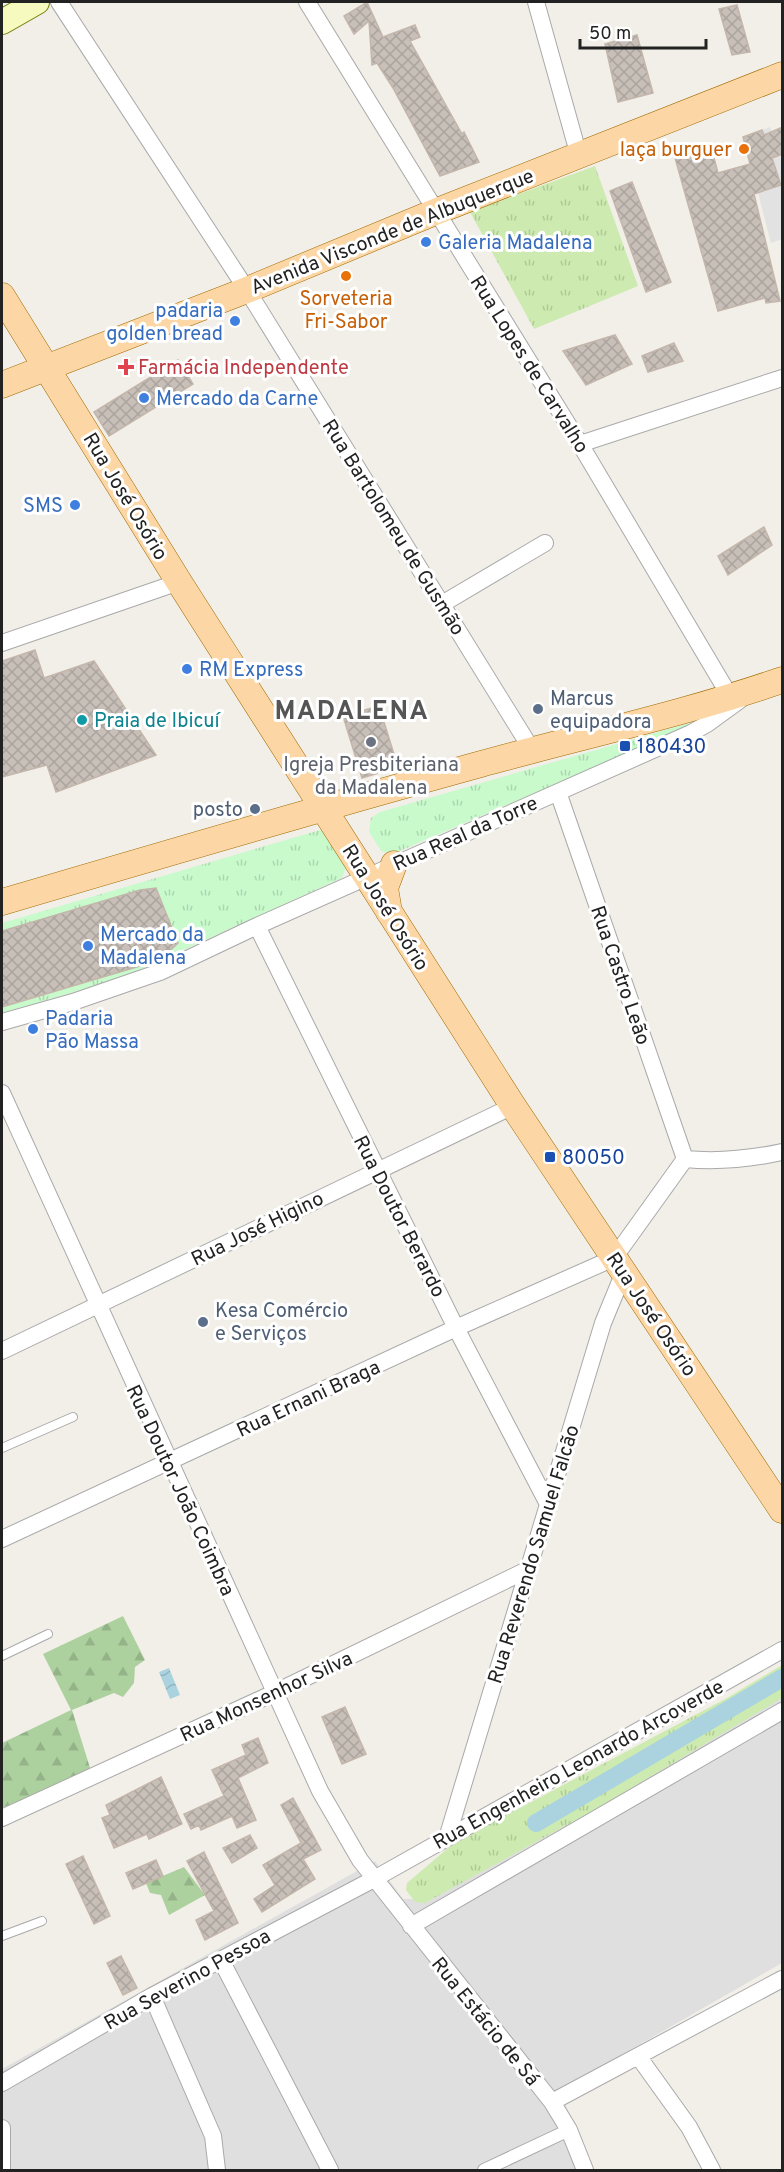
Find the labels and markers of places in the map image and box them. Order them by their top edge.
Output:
place label: laça burguer [620,138,732,164]
marker: laça burguer [737,142,751,156]
place label: Galeria Madalena [438,231,593,257]
marker: Galeria Madalena [419,235,433,249]
marker: Sorveteria Fri-Sabor [339,269,353,283]
place label: Sorveteria Fri-Sabor [300,287,392,336]
place label: padaria golden bread [106,299,223,348]
marker: padaria golden bread [228,314,242,328]
place label: Farmácia Independente [138,356,349,382]
marker: Farmácia Independente [119,360,133,374]
place label: Mercado da Carne [156,387,318,413]
marker: Mercado da Carne [137,391,151,405]
place label: SMS [23,494,63,520]
marker: SMS [68,498,82,512]
place label: RM Express [199,658,303,684]
marker: RM Express [180,662,194,676]
place label: Marcus equipadora [550,687,651,736]
marker: Marcus equipadora [531,702,545,716]
place label: Praia de Ibicuí [94,709,222,735]
marker: Praia de Ibicuí [75,713,89,727]
marker: Igreja Presbiteriana da Madalena [364,735,378,749]
place label: 180430 [637,735,706,761]
marker: 180430 [618,739,632,753]
place label: Igreja Presbiteriana da Madalena [283,753,459,802]
place label: posto [193,798,243,824]
marker: posto [248,802,262,816]
place label: Mercado da Madalena [100,923,204,972]
marker: Mercado da Madalena [81,939,95,953]
place label: Padaria Pão Massa [45,1007,139,1056]
marker: Padaria Pão Massa [26,1022,40,1036]
place label: 80050 [562,1146,625,1172]
marker: 80050 [543,1150,557,1164]
place label: Kesa Comércio e Serviços [215,1299,348,1348]
marker: Kesa Comércio e Serviços [196,1315,210,1329]

